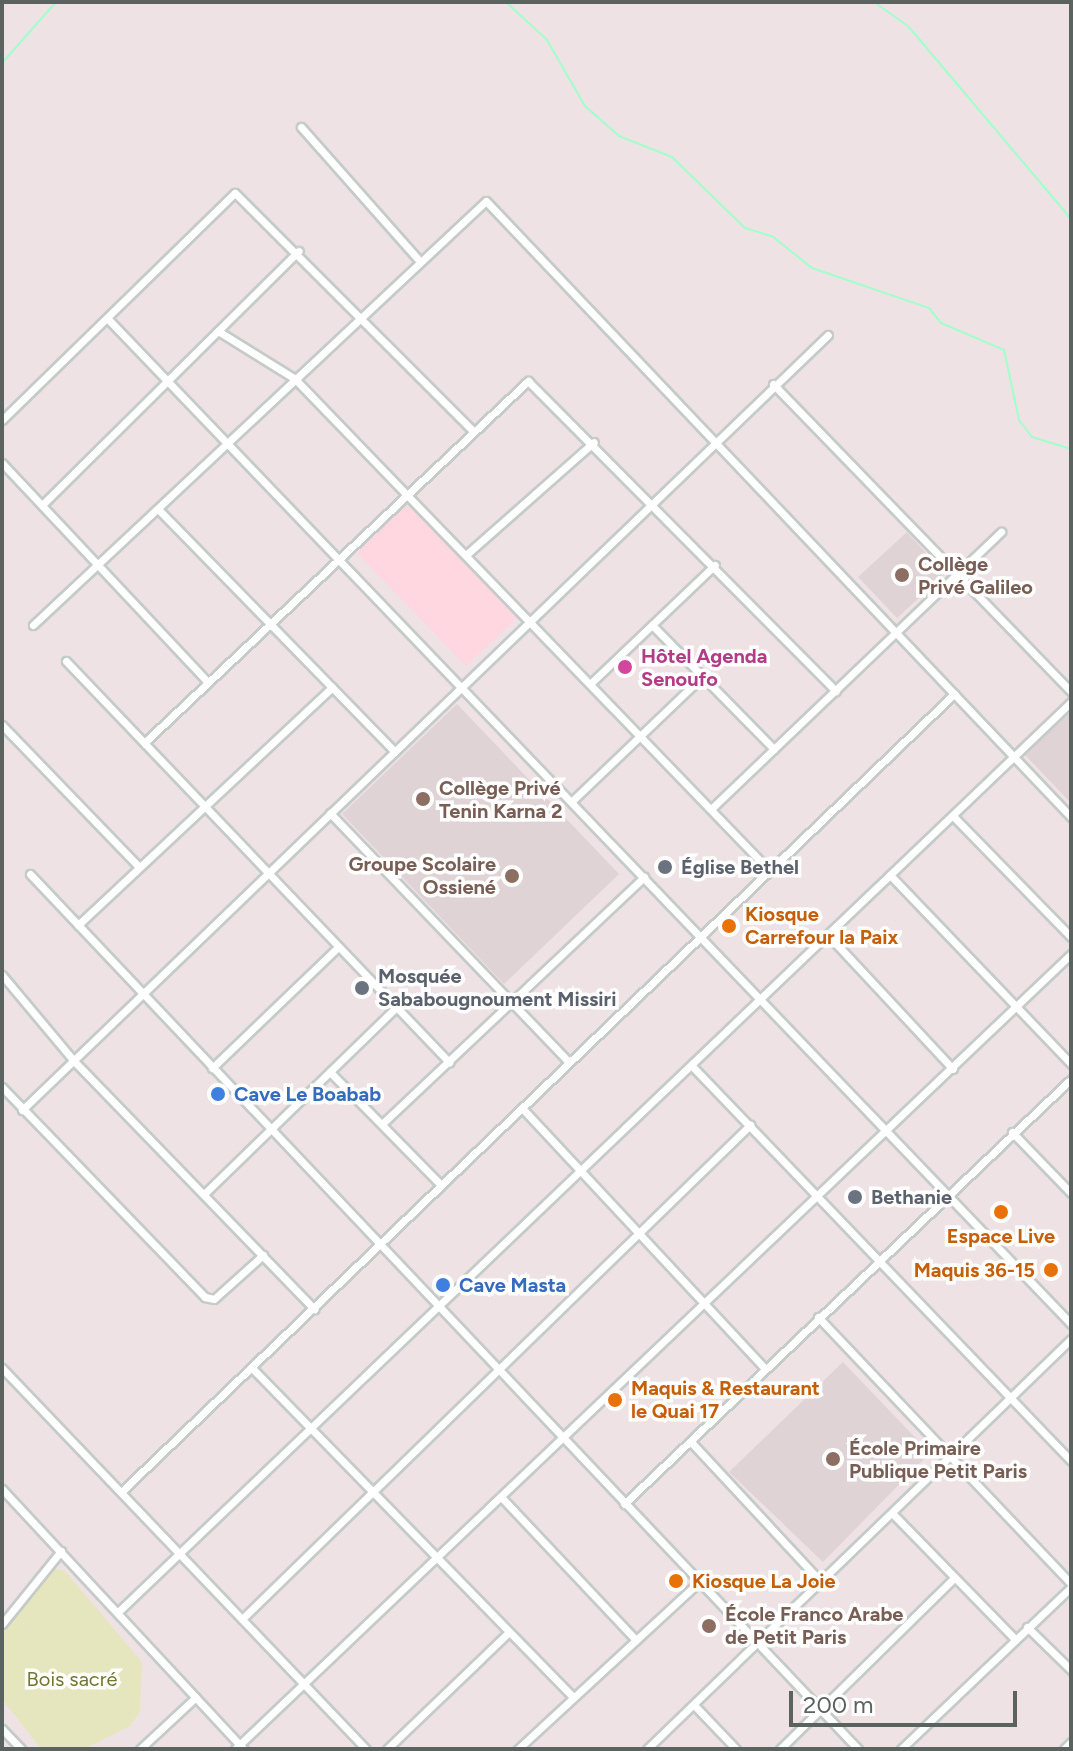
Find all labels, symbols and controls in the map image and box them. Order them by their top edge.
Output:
place label: Collège Privé Galileo [918,552,1033,599]
marker: Collège Privé Galileo [893,566,911,584]
place label: Hôtel Agenda Senoufo [641,644,767,691]
marker: Hôtel Agenda Senoufo [616,658,634,676]
place label: Collège Privé Tenin Karna 2 [439,776,562,823]
marker: Collège Privé Tenin Karna 2 [414,790,432,808]
place label: Groupe Scolaire Ossiené [349,852,496,899]
place label: Église Bethel [681,855,799,879]
marker: Église Bethel [656,858,674,876]
marker: Groupe Scolaire Ossiené [503,867,521,885]
place label: Kiosque Carrefour la Paix [745,902,898,949]
marker: Kiosque Carrefour la Paix [720,917,738,935]
place label: Mosquée Sababougnoument Missiri [378,964,616,1011]
marker: Mosquée Sababougnoument Missiri [353,979,371,997]
place label: Cave Le Boabab [234,1082,381,1106]
marker: Cave Le Boabab [209,1085,227,1103]
place label: Bethanie [871,1185,952,1209]
marker: Bethanie [846,1188,864,1206]
marker: Espace Live [992,1203,1010,1221]
place label: Espace Live [947,1224,1055,1248]
place label: Maquis 36-15 [914,1258,1035,1282]
marker: Maquis 36-15 [1042,1261,1060,1279]
place label: Cave Masta [459,1273,566,1297]
marker: Cave Masta [434,1276,452,1294]
place label: Maquis & Restaurant le Quai 17 [631,1376,820,1423]
marker: Maquis & Restaurant le Quai 17 [606,1391,624,1409]
place label: École Primaire Publique Petit Paris [849,1436,1027,1483]
marker: École Primaire Publique Petit Paris [824,1450,842,1468]
place label: Kiosque La Joie [692,1569,836,1593]
marker: Kiosque La Joie [667,1572,685,1590]
place label: École Franco Arabe de Petit Paris [725,1602,903,1649]
marker: École Franco Arabe de Petit Paris [700,1617,718,1635]
park label: Bois sacré [27,1667,117,1691]
scale bar [793,1675,1021,1725]
text: 200 m [803,1690,874,1719]

